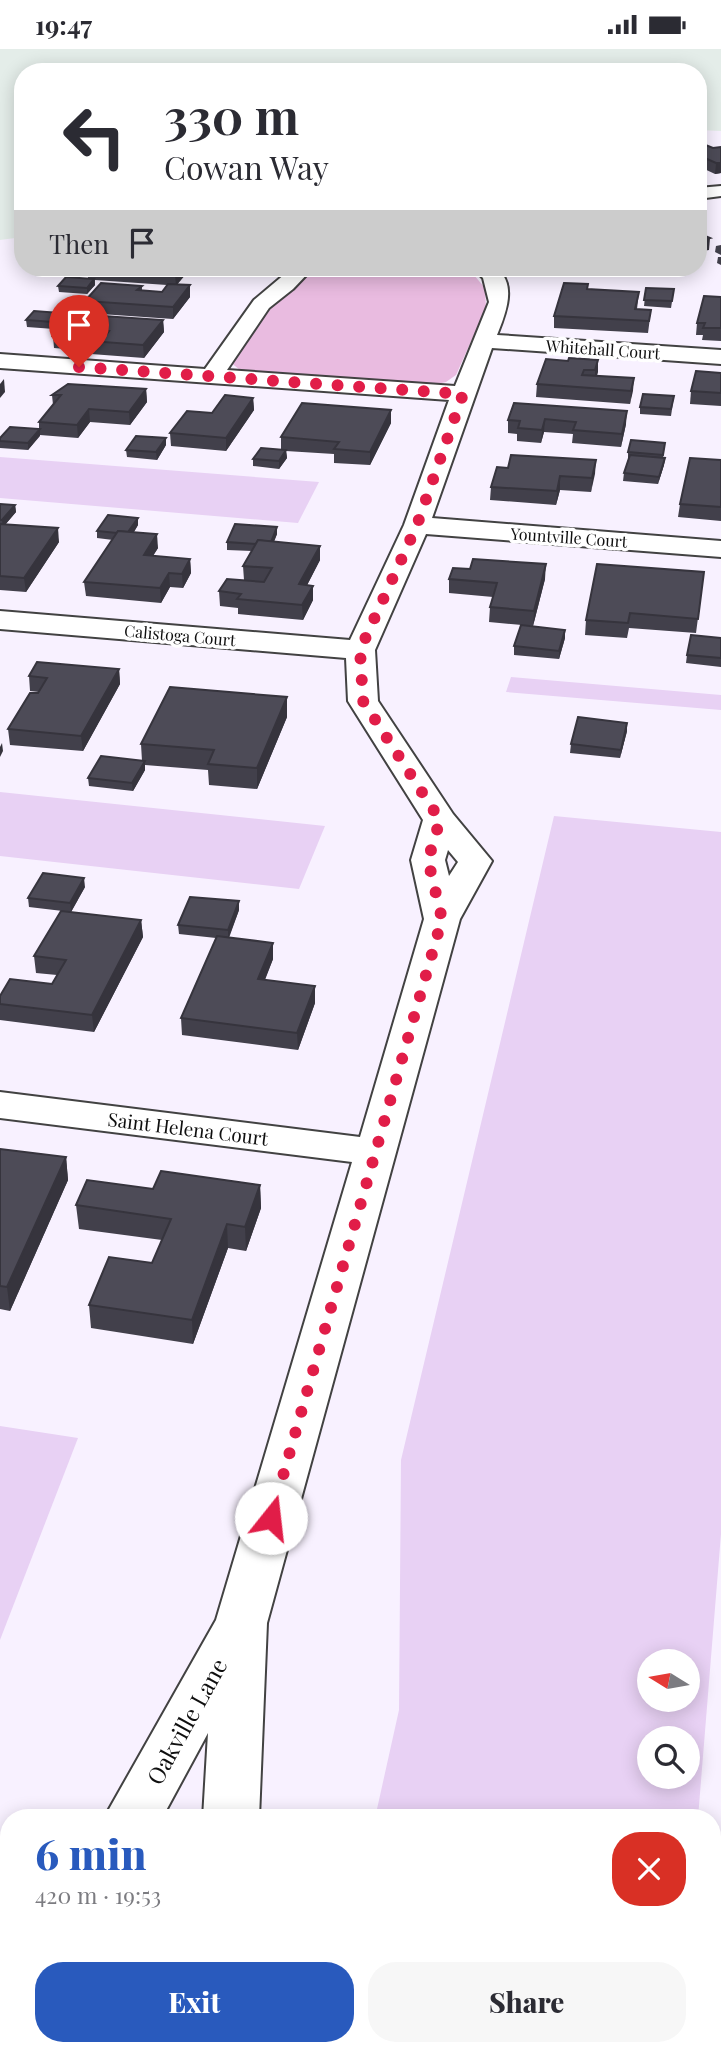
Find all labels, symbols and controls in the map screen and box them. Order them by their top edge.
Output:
text: 19:47 [35,7,92,42]
text: 330 m [164,82,299,147]
icon: left [49,91,140,182]
text: Cowan Way [164,145,329,188]
icon: arrive [123,224,161,262]
text: Then [49,226,109,261]
pin [49,295,109,367]
icon: arrive [60,306,98,344]
street label: Whitehall Court [544,334,661,363]
street label: Yountville Court [509,522,628,552]
street label: Calistoga Court [123,620,237,650]
street label: Saint Helena Court [106,1105,270,1151]
position arrow [234,1481,308,1555]
north arrow [637,1649,700,1711]
map controls [637,1649,700,1789]
street label: Oakville Lane [139,1652,233,1790]
button: search [637,1726,700,1789]
text: 6 min [35,1825,147,1881]
button: close [612,1832,686,1906]
text: 420 m · 19:53 [35,1879,161,1910]
button: Exit [35,1962,354,2042]
button: Share [368,1962,686,2042]

